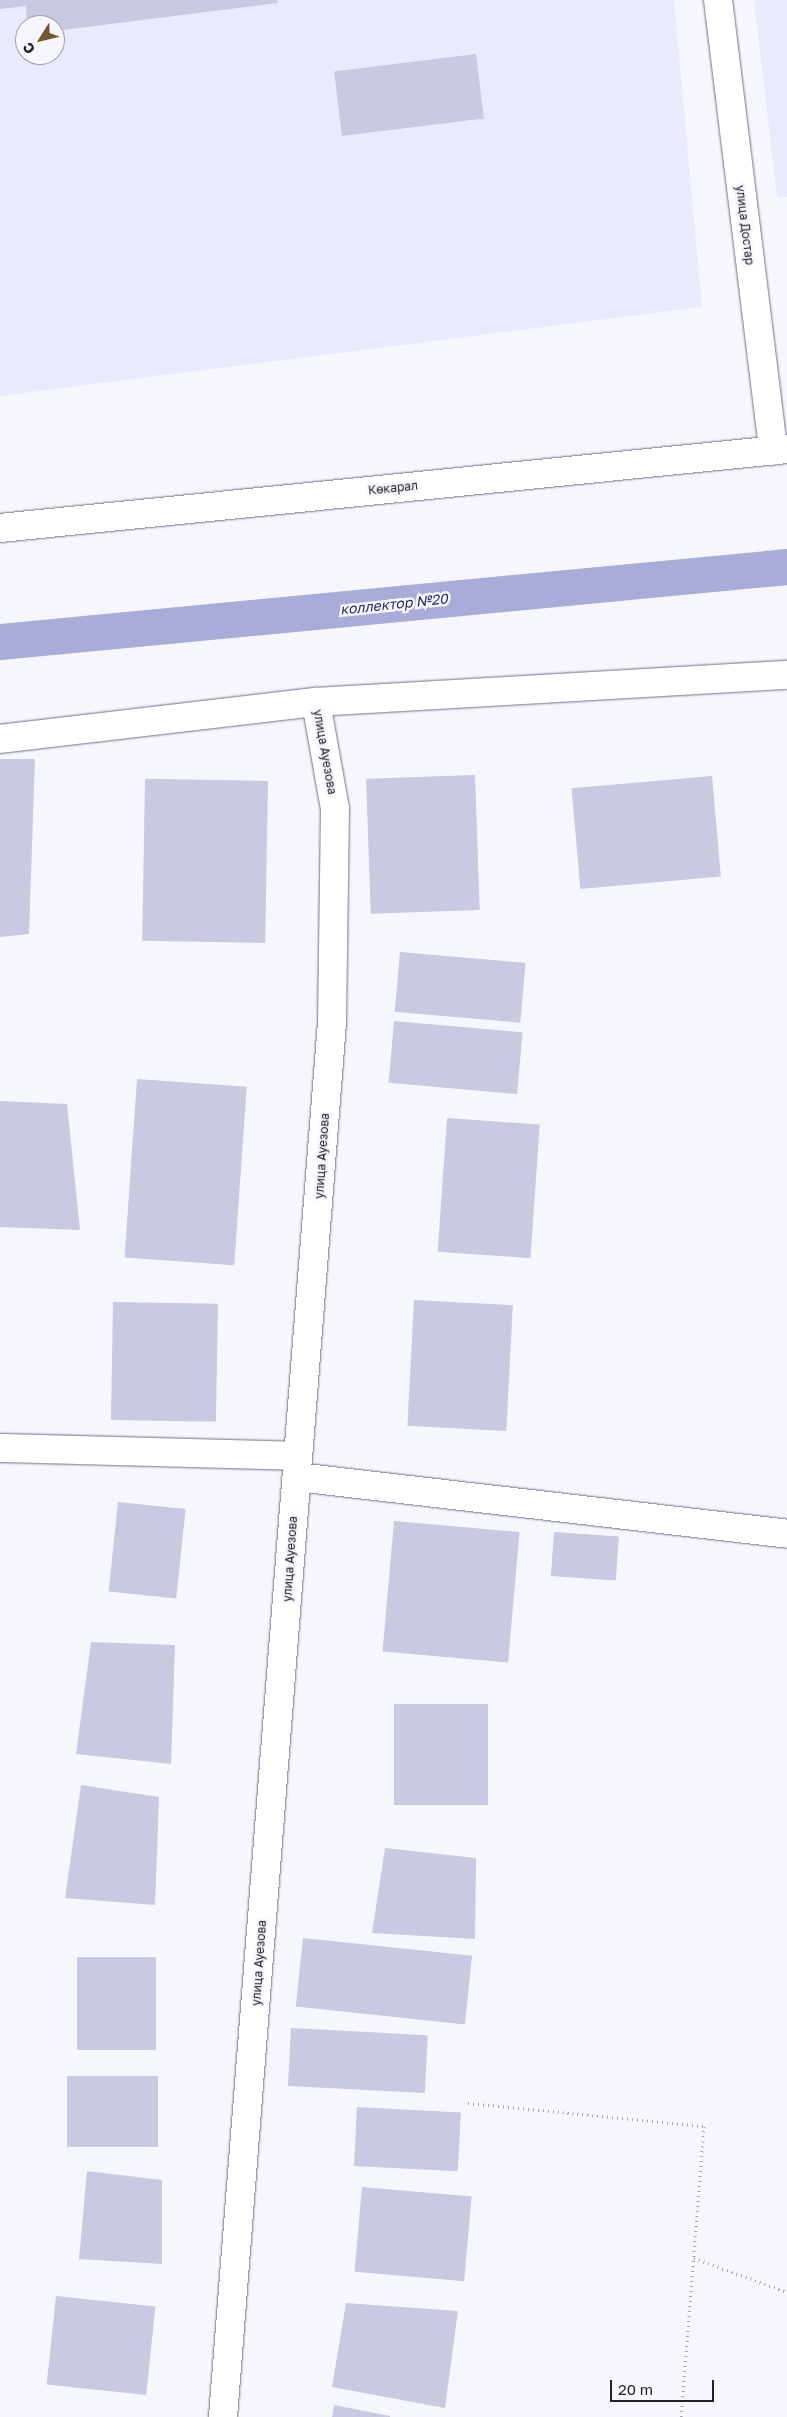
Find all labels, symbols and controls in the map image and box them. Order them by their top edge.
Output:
north arrow [15,15,65,65]
text: С [18,40,38,58]
street label: улица Достар [733,184,757,266]
street label: Көкарал [367,478,419,498]
water label: коллектор №20 [339,590,449,618]
street label: улица Ауезова [310,708,340,796]
street label: улица Ауезова [312,1113,332,1199]
street label: улица Ауезова [280,1516,300,1602]
street label: улица Ауезова [249,1920,269,2006]
scale bar [612,2370,716,2402]
text: 20 m [618,2380,653,2398]

